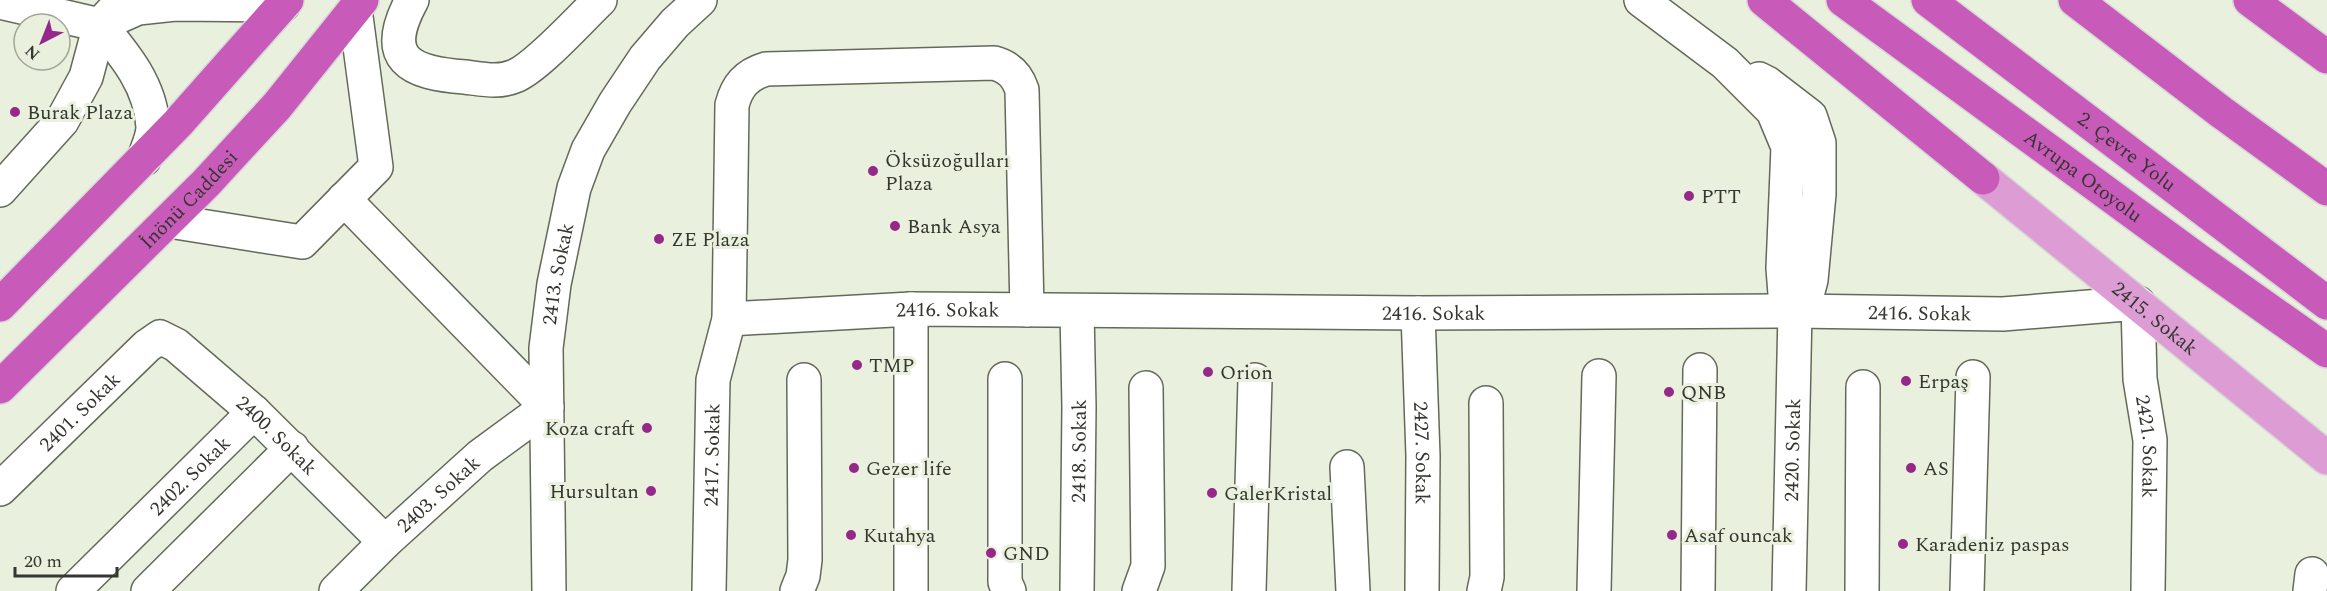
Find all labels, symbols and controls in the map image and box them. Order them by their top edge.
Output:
north arrow [12,12,72,72]
text: N [20,39,46,66]
place label: Burak Plaza [27,98,133,128]
marker: Burak Plaza [8,105,22,119]
street label: 2. Çevre Yolu [2071,105,2182,199]
street label: Avrupa Otoyolu [2017,123,2149,230]
street label: İnönü Caddesi [133,144,245,257]
place label: Öksüzoğulları Plaza [885,146,1010,199]
marker: Öksüzoğulları Plaza [866,164,880,178]
place label: PTT [1701,182,1741,212]
marker: PTT [1682,189,1696,203]
place label: Bank Asya [907,212,1001,242]
marker: Bank Asya [888,219,902,233]
street label: 2413. Sokak [535,220,582,327]
place label: ZE Plaza [671,225,750,255]
marker: ZE Plaza [652,232,666,246]
street label: 2415. Sokak [2105,275,2204,363]
street label: 2416. Sokak [895,295,1000,326]
street label: 2416. Sokak [1868,298,1972,330]
street label: 2416. Sokak [1382,299,1486,329]
place label: TMP [869,351,914,381]
marker: TMP [850,358,864,372]
place label: Orion [1220,358,1273,388]
street label: 2401. Sokak [33,365,128,459]
marker: Orion [1201,365,1215,379]
place label: Erpaş [1918,367,1969,397]
marker: Erpaş [1899,374,1913,388]
place label: QNB [1681,378,1726,408]
marker: QNB [1662,385,1676,399]
street label: 2400. Sokak [229,389,324,483]
street label: 2421. Sokak [2127,393,2164,498]
street label: 2420. Sokak [1777,398,1809,502]
street label: 2418. Sokak [1064,399,1095,503]
street label: 2427. Sokak [1405,401,1437,505]
street label: 2417. Sokak [697,403,729,507]
place label: Koza craft [545,414,635,444]
marker: Koza craft [640,421,654,435]
street label: 2402. Sokak [143,429,238,523]
street label: 2403. Sokak [390,449,487,540]
place label: Gezer life [866,454,952,484]
place label: AS [1923,454,1949,484]
marker: Gezer life [847,461,861,475]
marker: AS [1904,461,1918,475]
place label: Hursultan [549,477,639,507]
place label: GalerKristal [1224,479,1332,509]
marker: Hursultan [644,484,658,498]
marker: GalerKristal [1205,486,1219,500]
place label: Kutahya [863,521,936,551]
place label: Asaf ouncak [1684,521,1793,551]
marker: Kutahya [844,528,858,542]
marker: Asaf ouncak [1665,528,1679,542]
place label: Karadeniz paspas [1915,530,2070,560]
marker: Karadeniz paspas [1896,537,1910,551]
place label: GND [1003,539,1050,569]
scale bar [15,540,117,578]
marker: GND [984,546,998,560]
text: 20 m [24,548,62,575]

